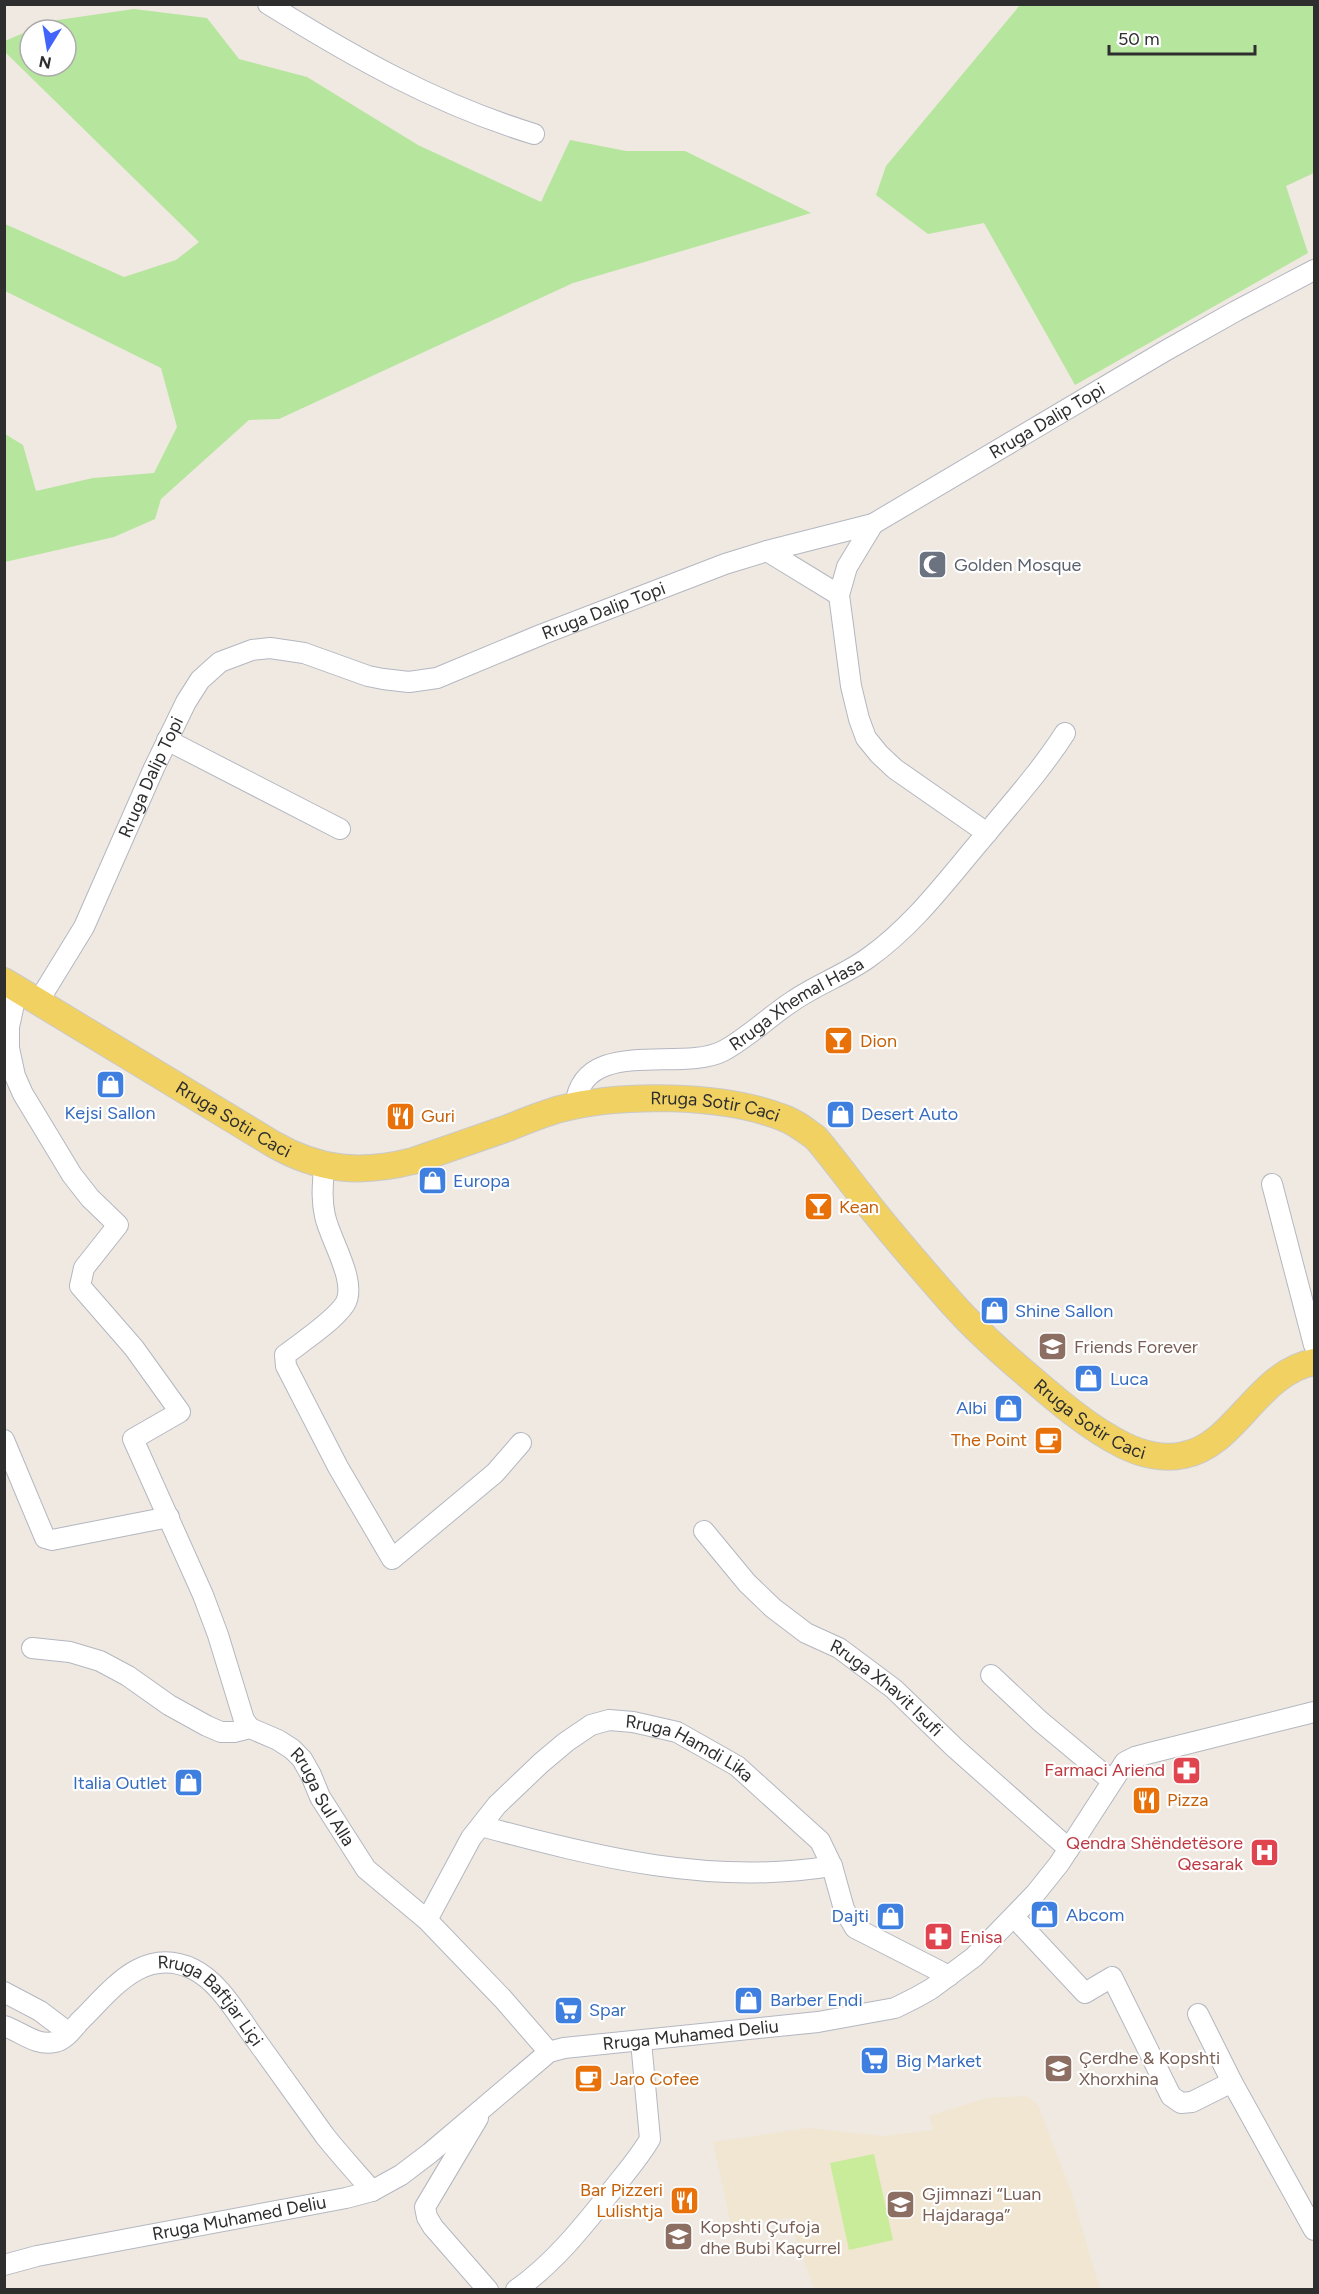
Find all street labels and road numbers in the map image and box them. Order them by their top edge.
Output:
street label: Rruga Dalip Topi [985,378,1109,464]
street label: Rruga Dalip Topi [539,577,668,644]
street label: Rruga Dalip Topi [114,713,188,841]
street label: Rruga Xhemal Hasa [725,953,868,1056]
street label: Rruga Sotir Caci [172,1077,295,1163]
street label: Rruga Sotir Caci [650,1087,783,1127]
street label: Rruga Sotir Caci [1029,1374,1148,1464]
street label: Rruga Xhavit Isufi [827,1634,947,1741]
street label: Rruga Hamdi Lika [624,1710,758,1787]
street label: Rruga Sul Alla [286,1743,360,1850]
street label: Rruga Baftjar Liçi [157,1951,268,2051]
street label: Rruga Muhamed Deliu [602,2015,780,2055]
street label: Rruga Muhamed Deliu [150,2191,328,2245]

